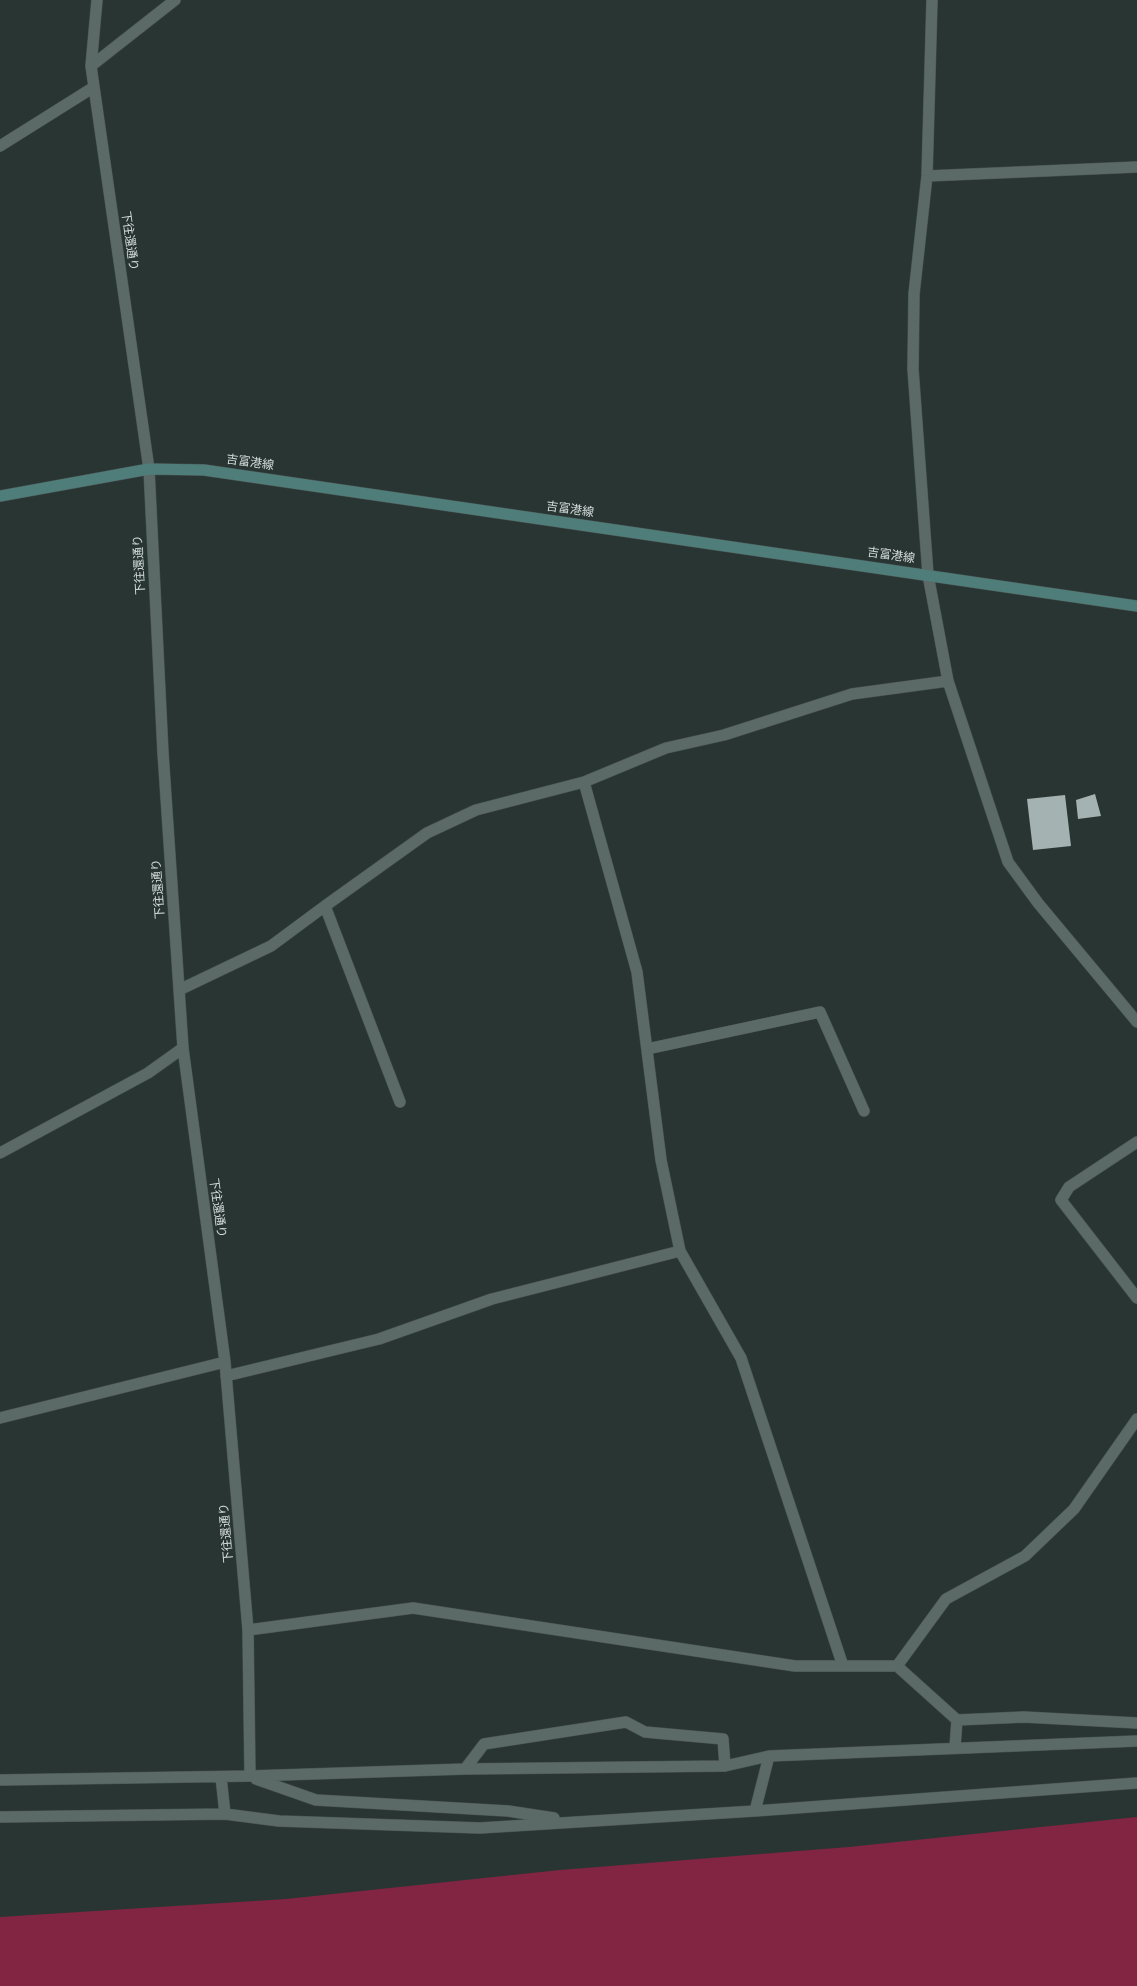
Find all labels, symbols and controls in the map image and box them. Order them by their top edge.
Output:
street label: 下往還通り [118,210,140,272]
street label: 吉富港線 [225,453,275,473]
street label: 吉富港線 [545,500,595,520]
street label: 下往還通り [131,535,149,595]
street label: 吉富港線 [866,546,916,566]
street label: 下往還通り [150,859,168,919]
street label: 下往還通り [206,1177,228,1239]
street label: 下往還通り [217,1502,237,1564]

